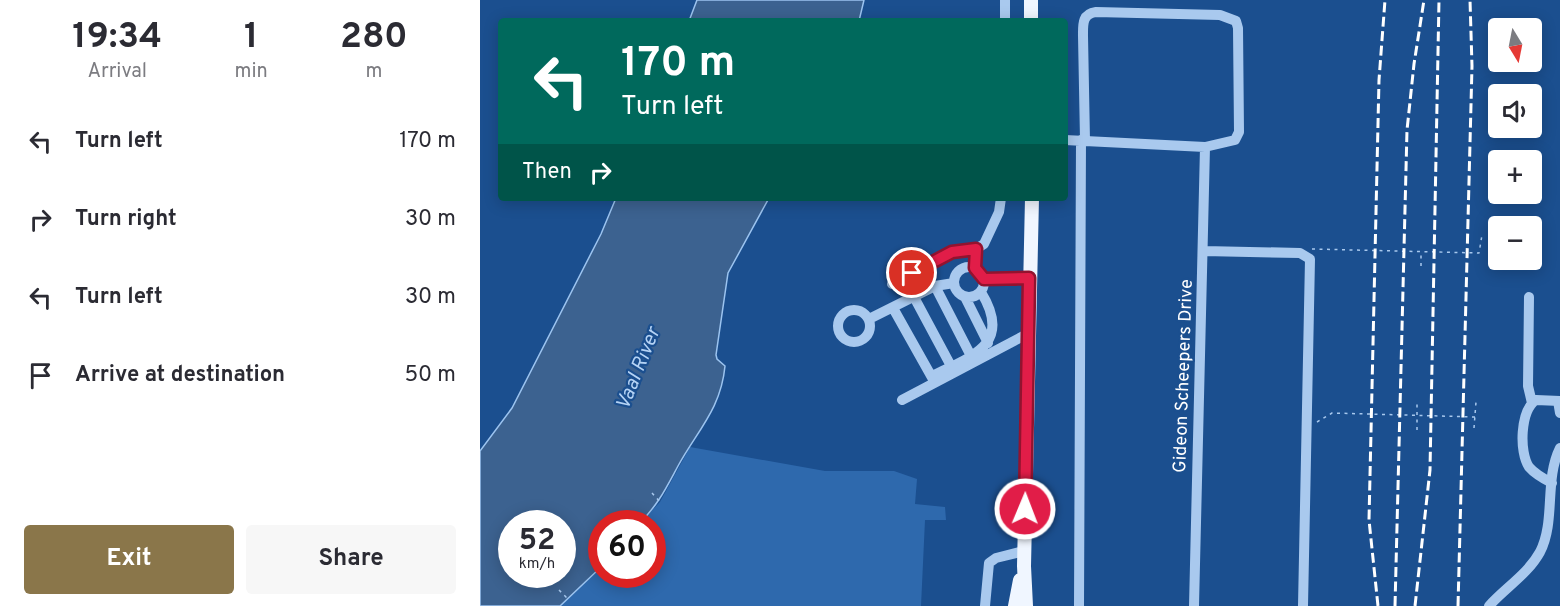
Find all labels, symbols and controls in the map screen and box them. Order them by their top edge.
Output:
text: 19:34 [72,15,162,61]
text: 1 [244,15,258,61]
text: 280 [340,15,408,61]
north arrow [1488,18,1542,72]
map controls [1488,18,1542,270]
text: 170 m [621,38,735,91]
icon: left [522,42,600,120]
text: Arrival [87,59,147,85]
text: min [234,59,268,85]
text: m [365,59,382,85]
button: sound [1488,84,1542,138]
text: Turn left [621,90,723,124]
icon: left [24,125,57,158]
text: Turn left [75,128,163,155]
text: 170 m [399,128,456,155]
button: + [1488,150,1542,204]
icon: right [584,156,617,189]
text: Then [522,159,572,186]
icon: right [24,203,57,236]
text: Turn right [75,206,177,233]
text: 30 m [405,206,456,233]
button: − [1488,216,1542,270]
pin [886,247,937,298]
icon: arrive [895,256,928,289]
street label: Gideon Scheepers Drive [1169,279,1199,473]
icon: left [24,281,57,314]
text: Turn left [75,284,163,311]
text: 30 m [405,284,456,311]
water label: Vaal River [611,323,668,414]
icon: arrive [24,359,57,392]
text: Arrive at destination [75,362,285,389]
text: 50 m [404,362,456,389]
position arrow [993,477,1057,541]
speed limit sign: 60 [588,510,666,588]
text: 52 [519,523,555,560]
button: Exit [24,525,234,594]
button: Share [246,525,456,594]
text: km/h [519,555,555,574]

